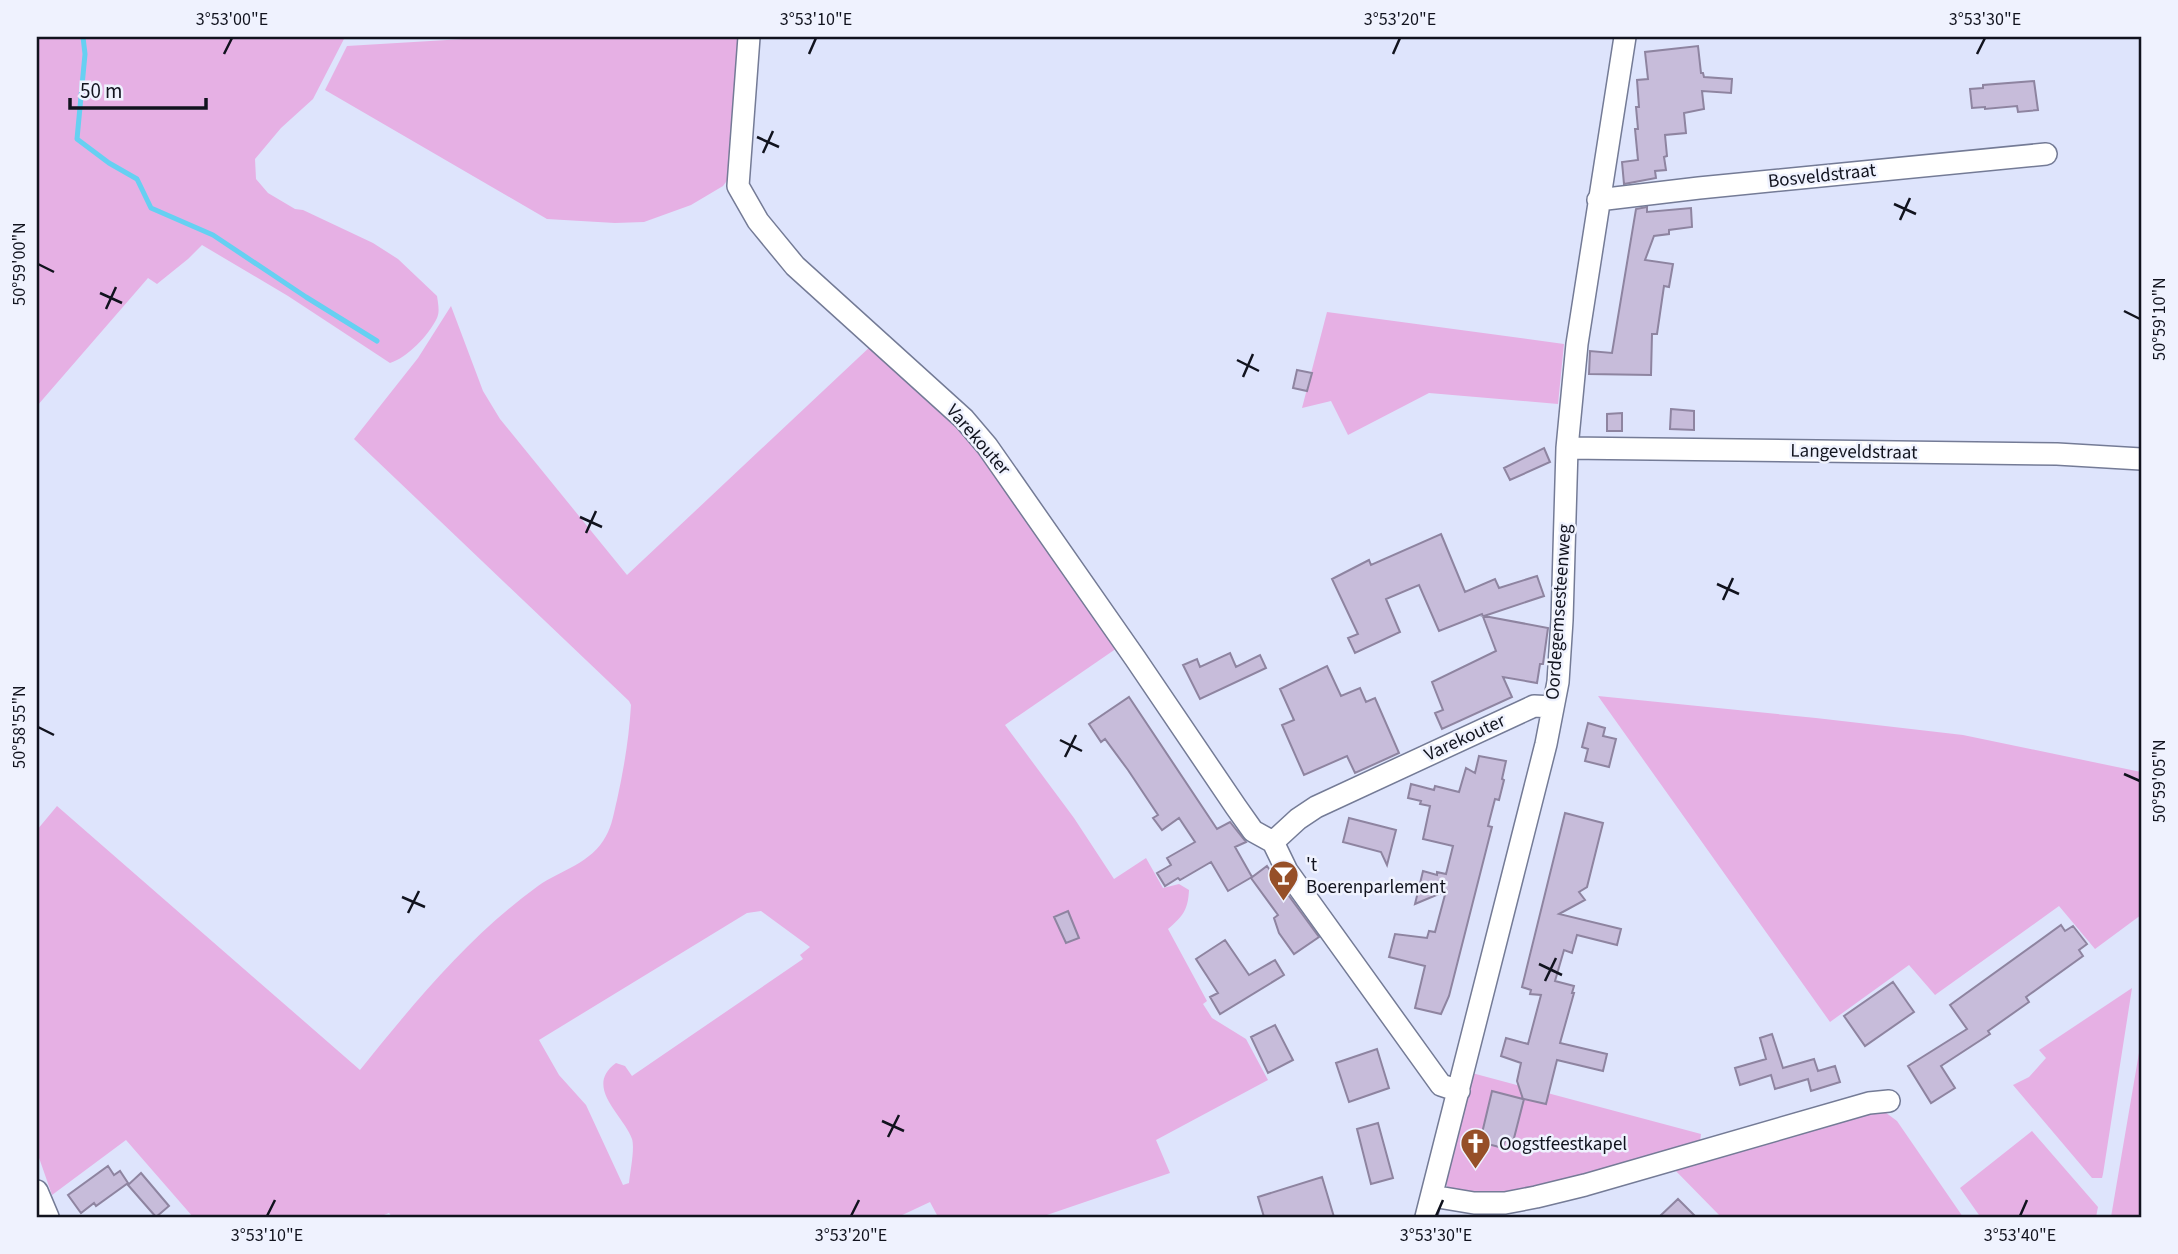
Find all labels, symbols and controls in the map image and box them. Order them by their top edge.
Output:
text: 3°53'00"E [196,7,268,32]
text: 3°53'10"E [780,7,852,32]
text: 3°53'20"E [1364,7,1436,32]
text: 3°53'30"E [1949,7,2021,32]
scale bar [70,66,206,110]
text: 50 m [80,76,122,106]
street label: Bosveldstraat [1767,157,1878,195]
text: 50°59'00"N [7,222,32,306]
text: 50°59'10"N [2147,277,2172,361]
street label: Varekouter [939,398,1017,482]
street label: Langeveldstraat [1790,437,1918,467]
street label: Oordegemsesteenweg [1539,523,1579,701]
text: 50°58'55"N [7,685,32,769]
street label: Varekouter [1420,707,1510,769]
text: 50°59'05"N [2147,739,2172,823]
place label: 't Boerenparlement [1306,852,1446,901]
bar icon: 't Boerenparlement [1266,859,1300,903]
church icon: Oogstfeestkapel [1459,1127,1493,1171]
place label: Oogstfeestkapel [1499,1131,1627,1158]
text: 3°53'10"E [231,1223,303,1248]
text: 3°53'20"E [815,1223,887,1248]
text: 3°53'30"E [1400,1223,1472,1248]
text: 3°53'40"E [1984,1223,2056,1248]

